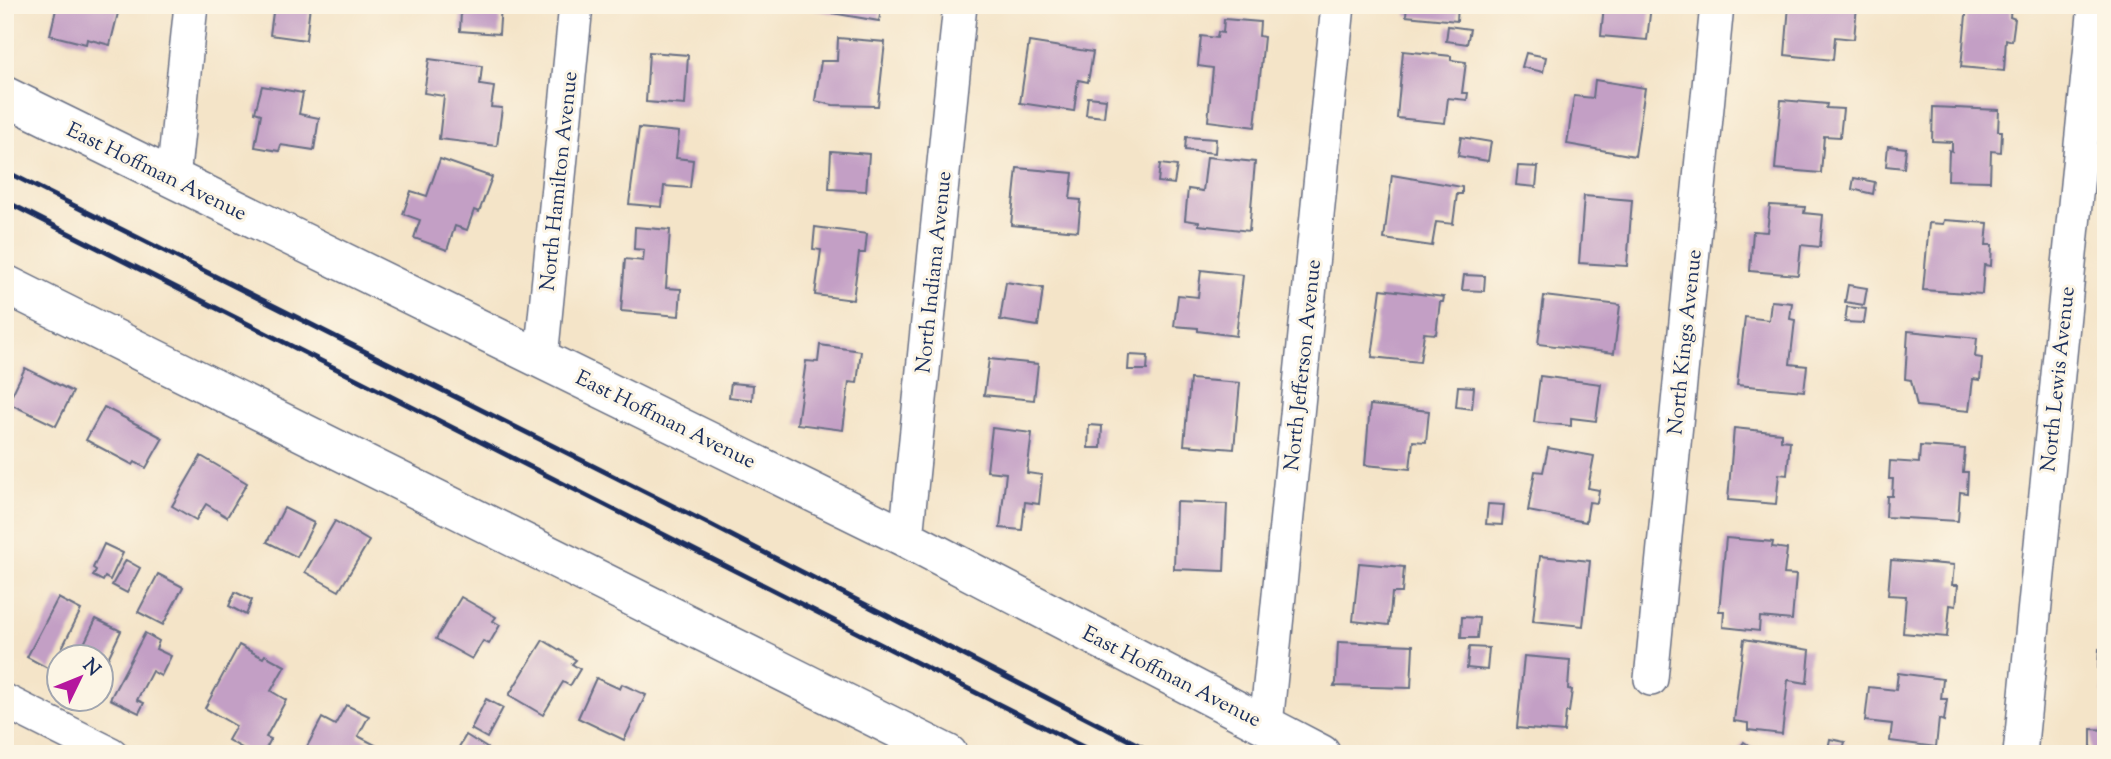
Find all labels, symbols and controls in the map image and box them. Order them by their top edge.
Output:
street label: North Hamilton Avenue [534,70,586,293]
street label: East Hoffman Avenue [61,116,251,230]
street label: North Indiana Avenue [909,170,961,375]
street label: North Kings Avenue [1661,248,1711,436]
street label: North Jefferson Avenue [1278,258,1330,472]
street label: North Lewis Avenue [2034,285,2084,474]
street label: East Hoffman Avenue [570,364,760,478]
street label: East Hoffman Avenue [1076,620,1266,736]
north arrow [46,644,116,714]
text: N [76,653,106,683]

